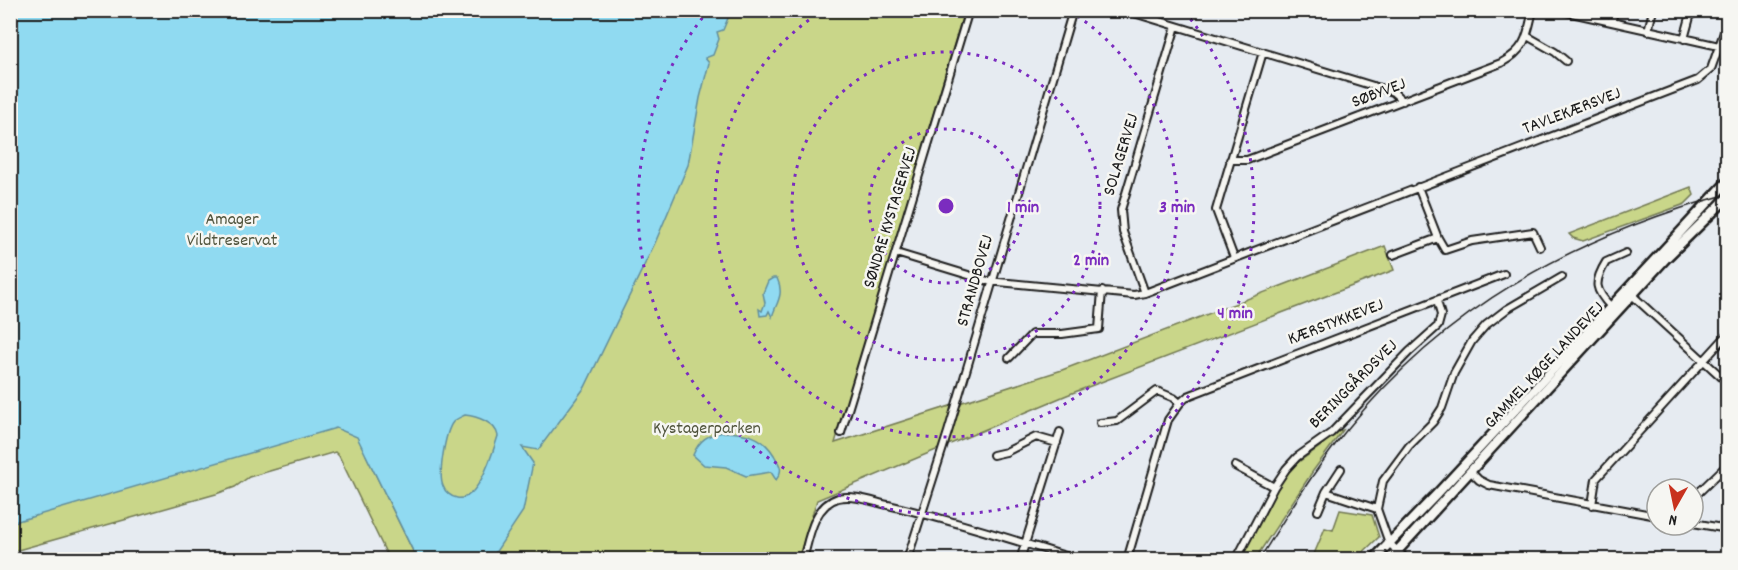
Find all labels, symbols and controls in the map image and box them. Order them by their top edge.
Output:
street label: SØBYVEJ [1348,72,1410,116]
street label: TAVLEKÆRSVEJ [1519,82,1625,142]
street label: SOLAGERVEJ [1098,111,1146,199]
street label: SØNDRE KYSTAGERVEJ [858,144,924,292]
centre of rings [936,196,956,216]
text: 1 min [1007,196,1039,221]
text: 3 min [1159,196,1195,221]
park label: Amager Vildtreservat [187,208,278,254]
street label: STRANDBOVEJ [951,232,1001,330]
text: 2 min [1073,249,1109,274]
street label: KÆRSTYKKEVEJ [1284,293,1388,353]
street label: GAMMEL KØGE LANDEVEJ [1479,297,1611,435]
text: 4 min [1217,302,1253,327]
street label: BERINGGÅRDSVEJ [1304,335,1404,435]
park label: Kystagerparken [653,417,761,442]
north arrow [1645,477,1705,537]
text: N [1667,507,1679,531]

